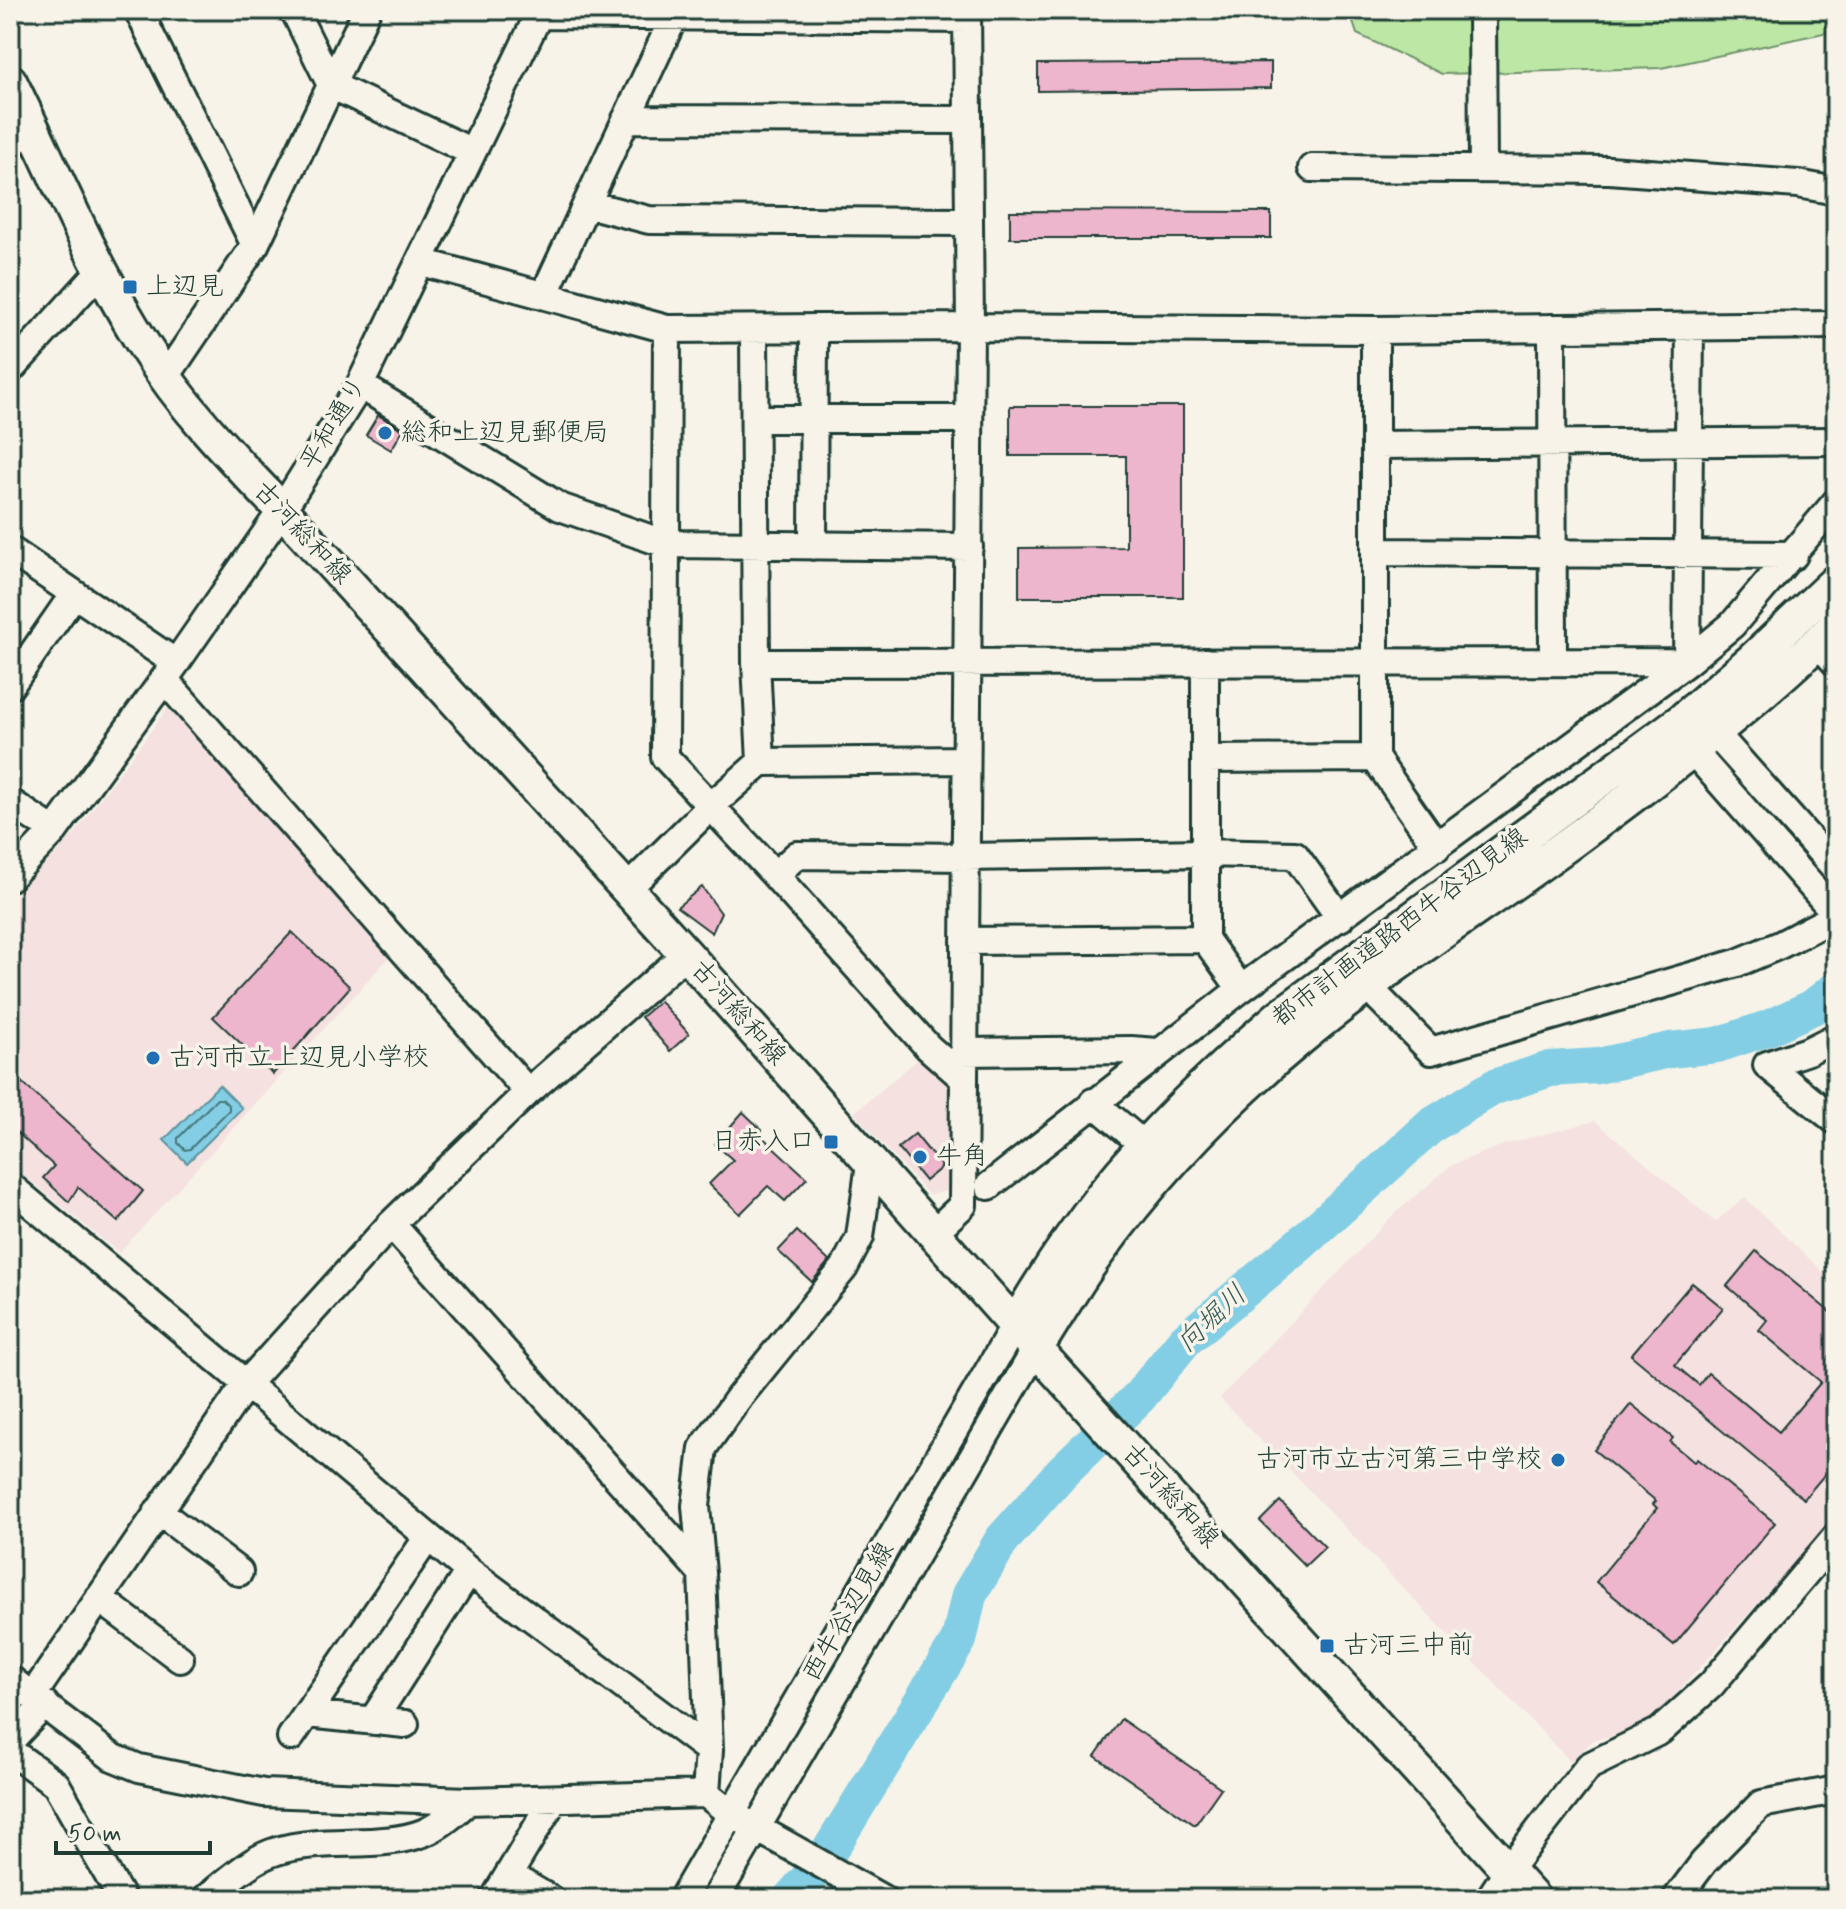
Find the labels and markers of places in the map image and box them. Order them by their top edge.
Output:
place label: 上辺見 [146,270,224,304]
marker: 上辺見 [121,278,139,296]
place label: 総和上辺見郵便局 [401,416,609,450]
marker: 総和上辺見郵便局 [376,424,394,442]
place label: 古河市立上辺見小学校 [169,1041,429,1075]
marker: 古河市立上辺見小学校 [144,1049,162,1067]
place label: 日赤入口 [711,1125,815,1159]
marker: 日赤入口 [822,1133,840,1151]
place label: 牛角 [936,1140,988,1174]
marker: 牛角 [911,1148,929,1166]
place label: 古河市立古河第三中学校 [1256,1443,1542,1477]
marker: 古河市立古河第三中学校 [1549,1451,1567,1469]
place label: 古河三中前 [1343,1629,1473,1663]
marker: 古河三中前 [1318,1637,1336,1655]

